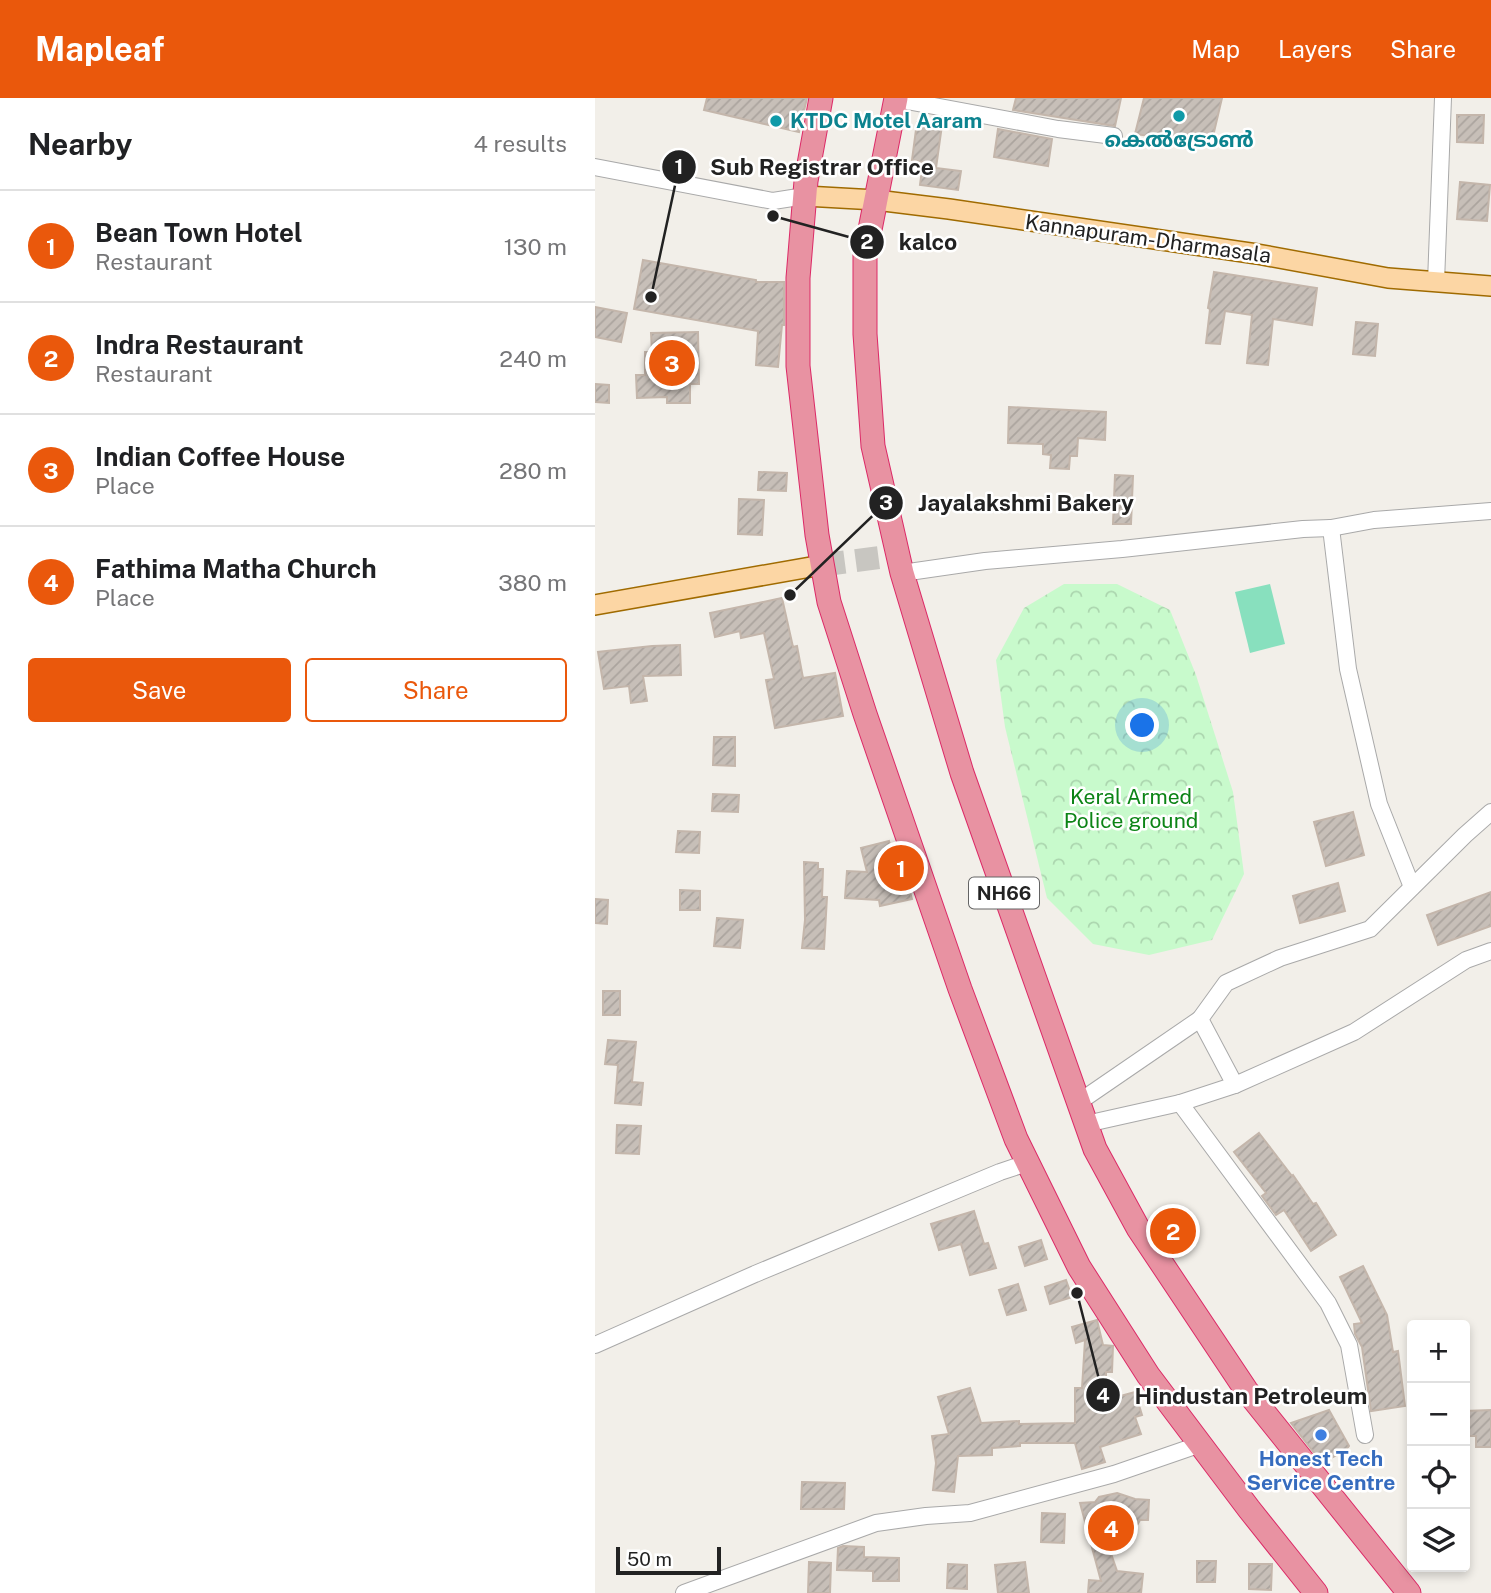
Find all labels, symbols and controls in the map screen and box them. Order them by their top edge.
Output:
text: Mapleaf [35,30,164,68]
text: Map [1191,35,1240,63]
text: Layers [1278,35,1352,63]
text: Share [1390,35,1456,63]
place label: KTDC Motel Aaram [790,108,982,133]
marker: കെൽട്രോൺ [1171,108,1187,124]
marker: KTDC Motel Aaram [768,113,784,129]
text: Nearby [28,126,132,162]
place label: കെൽട്രോൺ [1104,127,1254,152]
text: 4 results [473,130,567,157]
callout: Sub Registrar Office [661,145,948,189]
text: Sub Registrar Office [710,153,934,180]
text: 1 [675,154,684,179]
street label: Kannapuram-Dharmasala [1023,209,1273,268]
text: Bean Town Hotel [95,217,302,248]
callout: kalco [850,220,971,264]
text: kalco [899,228,957,255]
text: 2 [860,229,874,254]
text: 1 [46,233,56,260]
text: 130 m [504,233,567,260]
text: Restaurant [95,248,213,275]
text: Indra Restaurant [95,329,304,360]
pin: 3 [649,337,695,389]
text: 2 [44,345,58,372]
text: 240 m [499,345,567,372]
text: Restaurant [95,360,213,387]
text: Indian Coffee House [95,441,345,472]
text: 3 [43,457,59,484]
text: 280 m [499,457,567,484]
text: Place [95,472,155,499]
callout: Jayalakshmi Bakery [869,481,1148,525]
text: Jayalakshmi Bakery [918,489,1134,516]
text: 3 [879,490,893,515]
text: Fathima Matha Church [95,553,377,584]
text: 4 [43,569,59,596]
text: 380 m [498,569,567,596]
text: Place [95,584,155,611]
button: Save [28,658,291,722]
button: Share [305,658,567,722]
your location [1125,708,1159,742]
park label: Keral Armed Police ground [1064,784,1198,833]
pin: 1 [878,842,924,894]
road number: NH66 [969,878,1039,908]
pin: 2 [1150,1205,1196,1257]
map controls [1407,1320,1470,1572]
button: + [1407,1320,1470,1383]
callout: Hindustan Petroleum [1086,1373,1381,1417]
text: Hindustan Petroleum [1135,1382,1367,1409]
text: 4 [1096,1383,1110,1408]
button: − [1407,1383,1470,1446]
marker: Honest Tech Service Centre [1313,1427,1329,1443]
place label: Honest Tech Service Centre [1247,1446,1395,1495]
button: locate [1407,1446,1470,1509]
pin: 4 [1088,1502,1134,1554]
button: layers [1407,1509,1470,1572]
scale bar [616,1544,721,1576]
text: 50 m [627,1548,672,1570]

